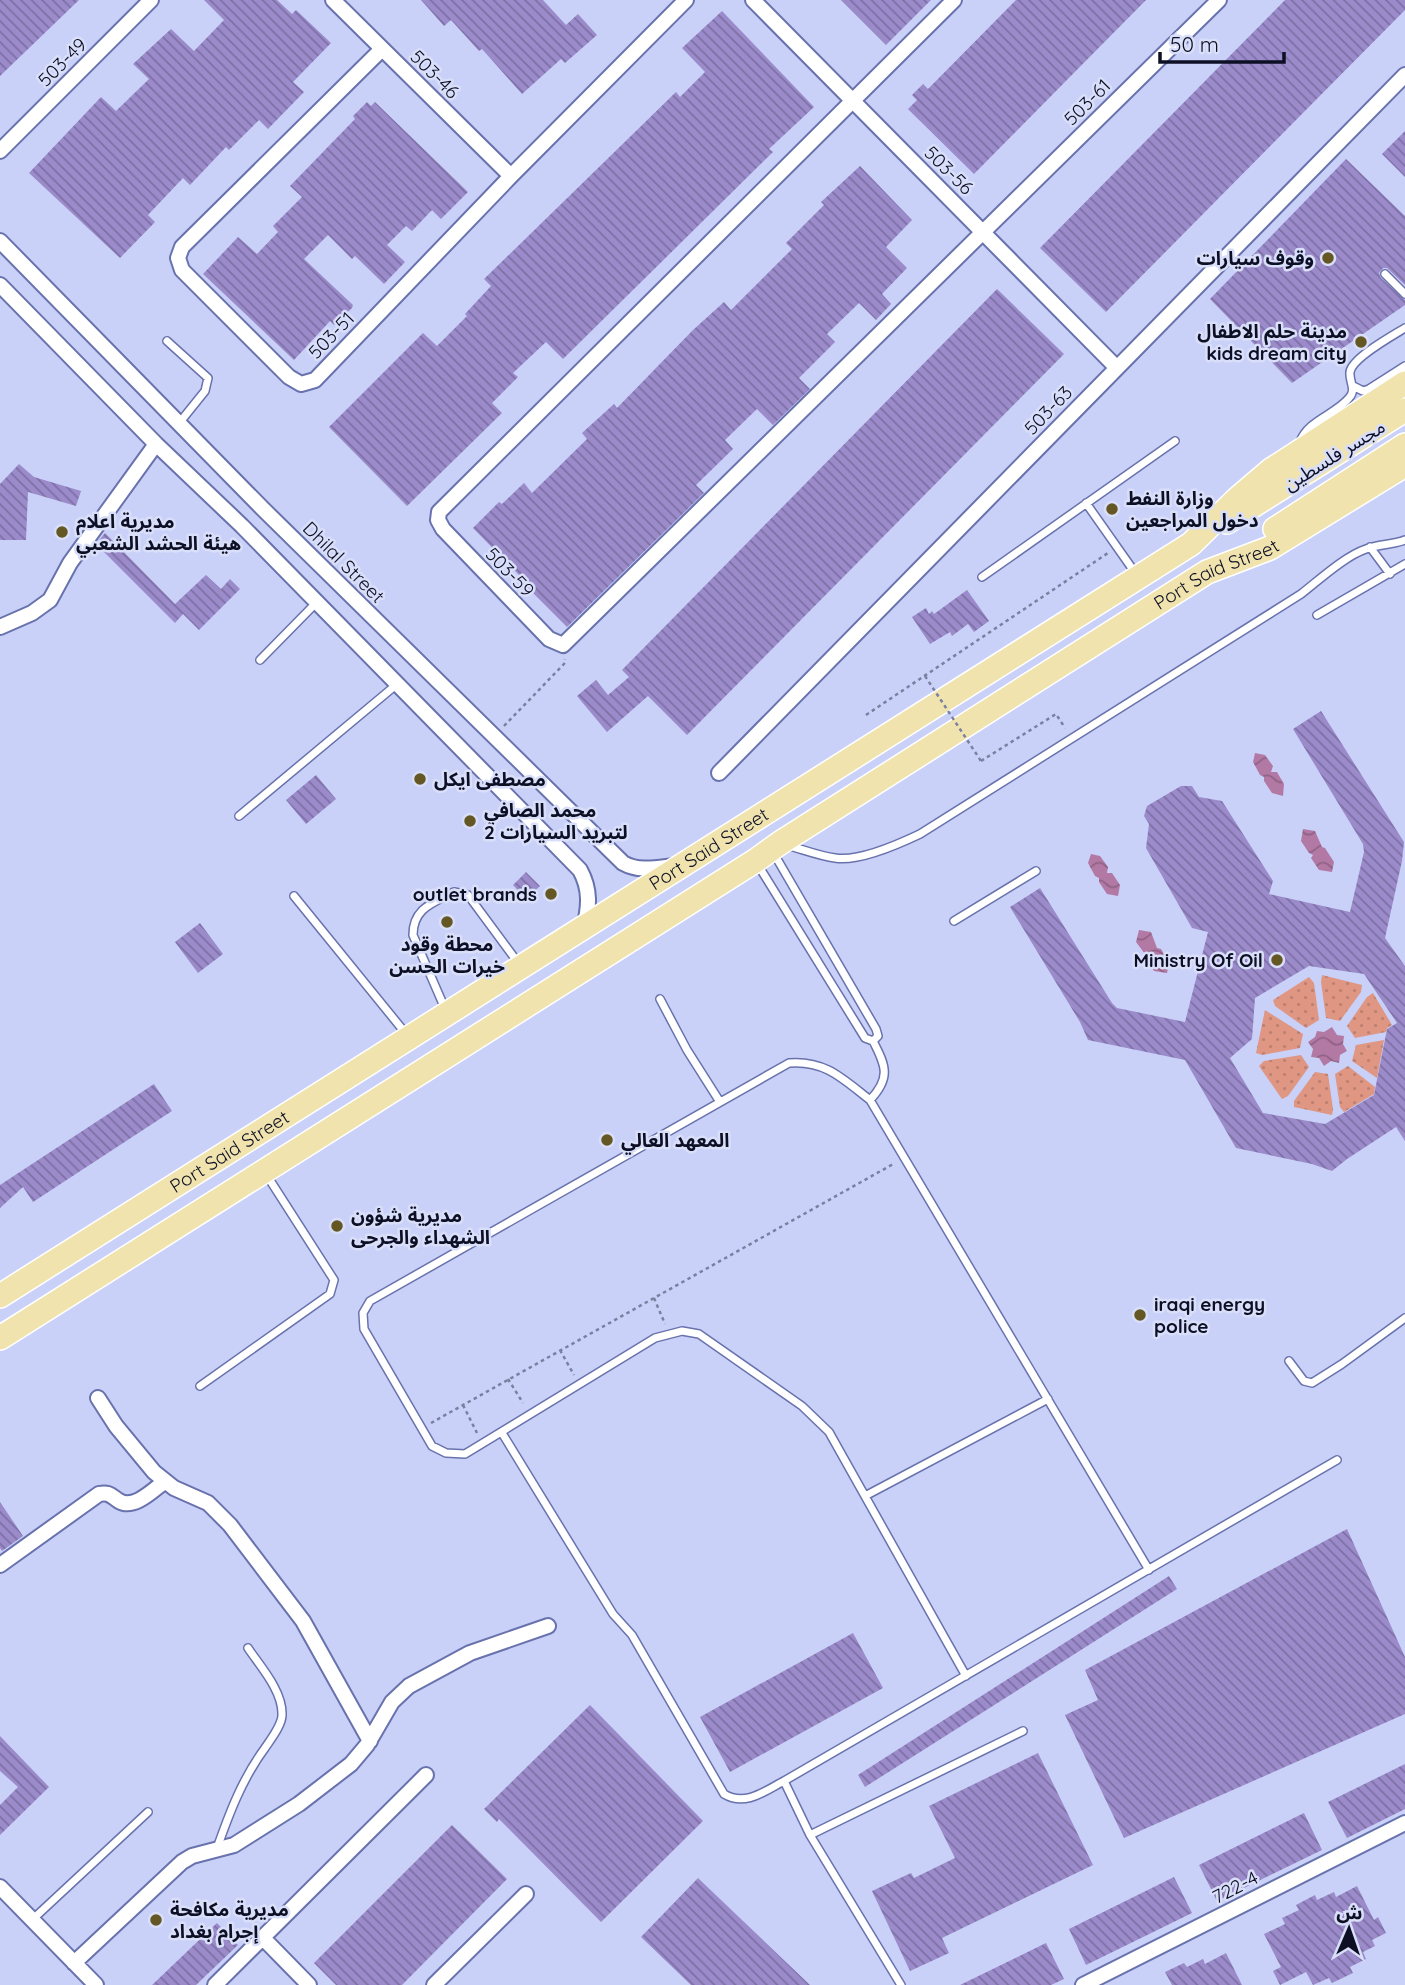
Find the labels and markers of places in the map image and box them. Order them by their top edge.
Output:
place label: وقوف سيارات [1196,246,1314,270]
marker: وقوف سيارات [1320,250,1336,266]
place label: مدينة حلم الاطفال kids dream city [1197,319,1347,365]
marker: مدينة حلم الاطفال kids dream city [1353,334,1369,350]
place label: وزارة النفط دخول المراجعين [1126,486,1259,532]
marker: وزارة النفط دخول المراجعين [1104,501,1120,517]
place label: مديرية اعلام هيئة الحشد الشعبي [76,509,241,558]
marker: مديرية اعلام هيئة الحشد الشعبي [54,524,70,540]
place label: مصطفى ايكل [434,767,546,791]
marker: مصطفى ايكل [412,771,428,787]
place label: محمد الصافي لتبريد السيارات 2 [484,798,628,844]
marker: محمد الصافي لتبريد السيارات 2 [462,813,478,829]
place label: outlet brands [413,882,537,906]
marker: outlet brands [543,886,559,902]
marker: محطة وقود خيرات الحسن [439,914,455,930]
place label: محطة وقود خيرات الحسن [389,932,505,978]
place label: Ministry Of Oil [1133,948,1263,972]
marker: Ministry Of Oil [1269,952,1285,968]
place label: المعهد العالي [621,1128,729,1155]
marker: المعهد العالي [599,1132,615,1148]
place label: مديرية شؤون الشهداء والجرحى [351,1203,490,1249]
marker: مديرية شؤون الشهداء والجرحى [329,1218,345,1234]
place label: iraqi energy police [1154,1292,1265,1338]
marker: iraqi energy police [1132,1307,1148,1323]
place label: مديرية مكافحة إجرام بغداد [170,1897,289,1946]
marker: مديرية مكافحة إجرام بغداد [148,1912,164,1928]

